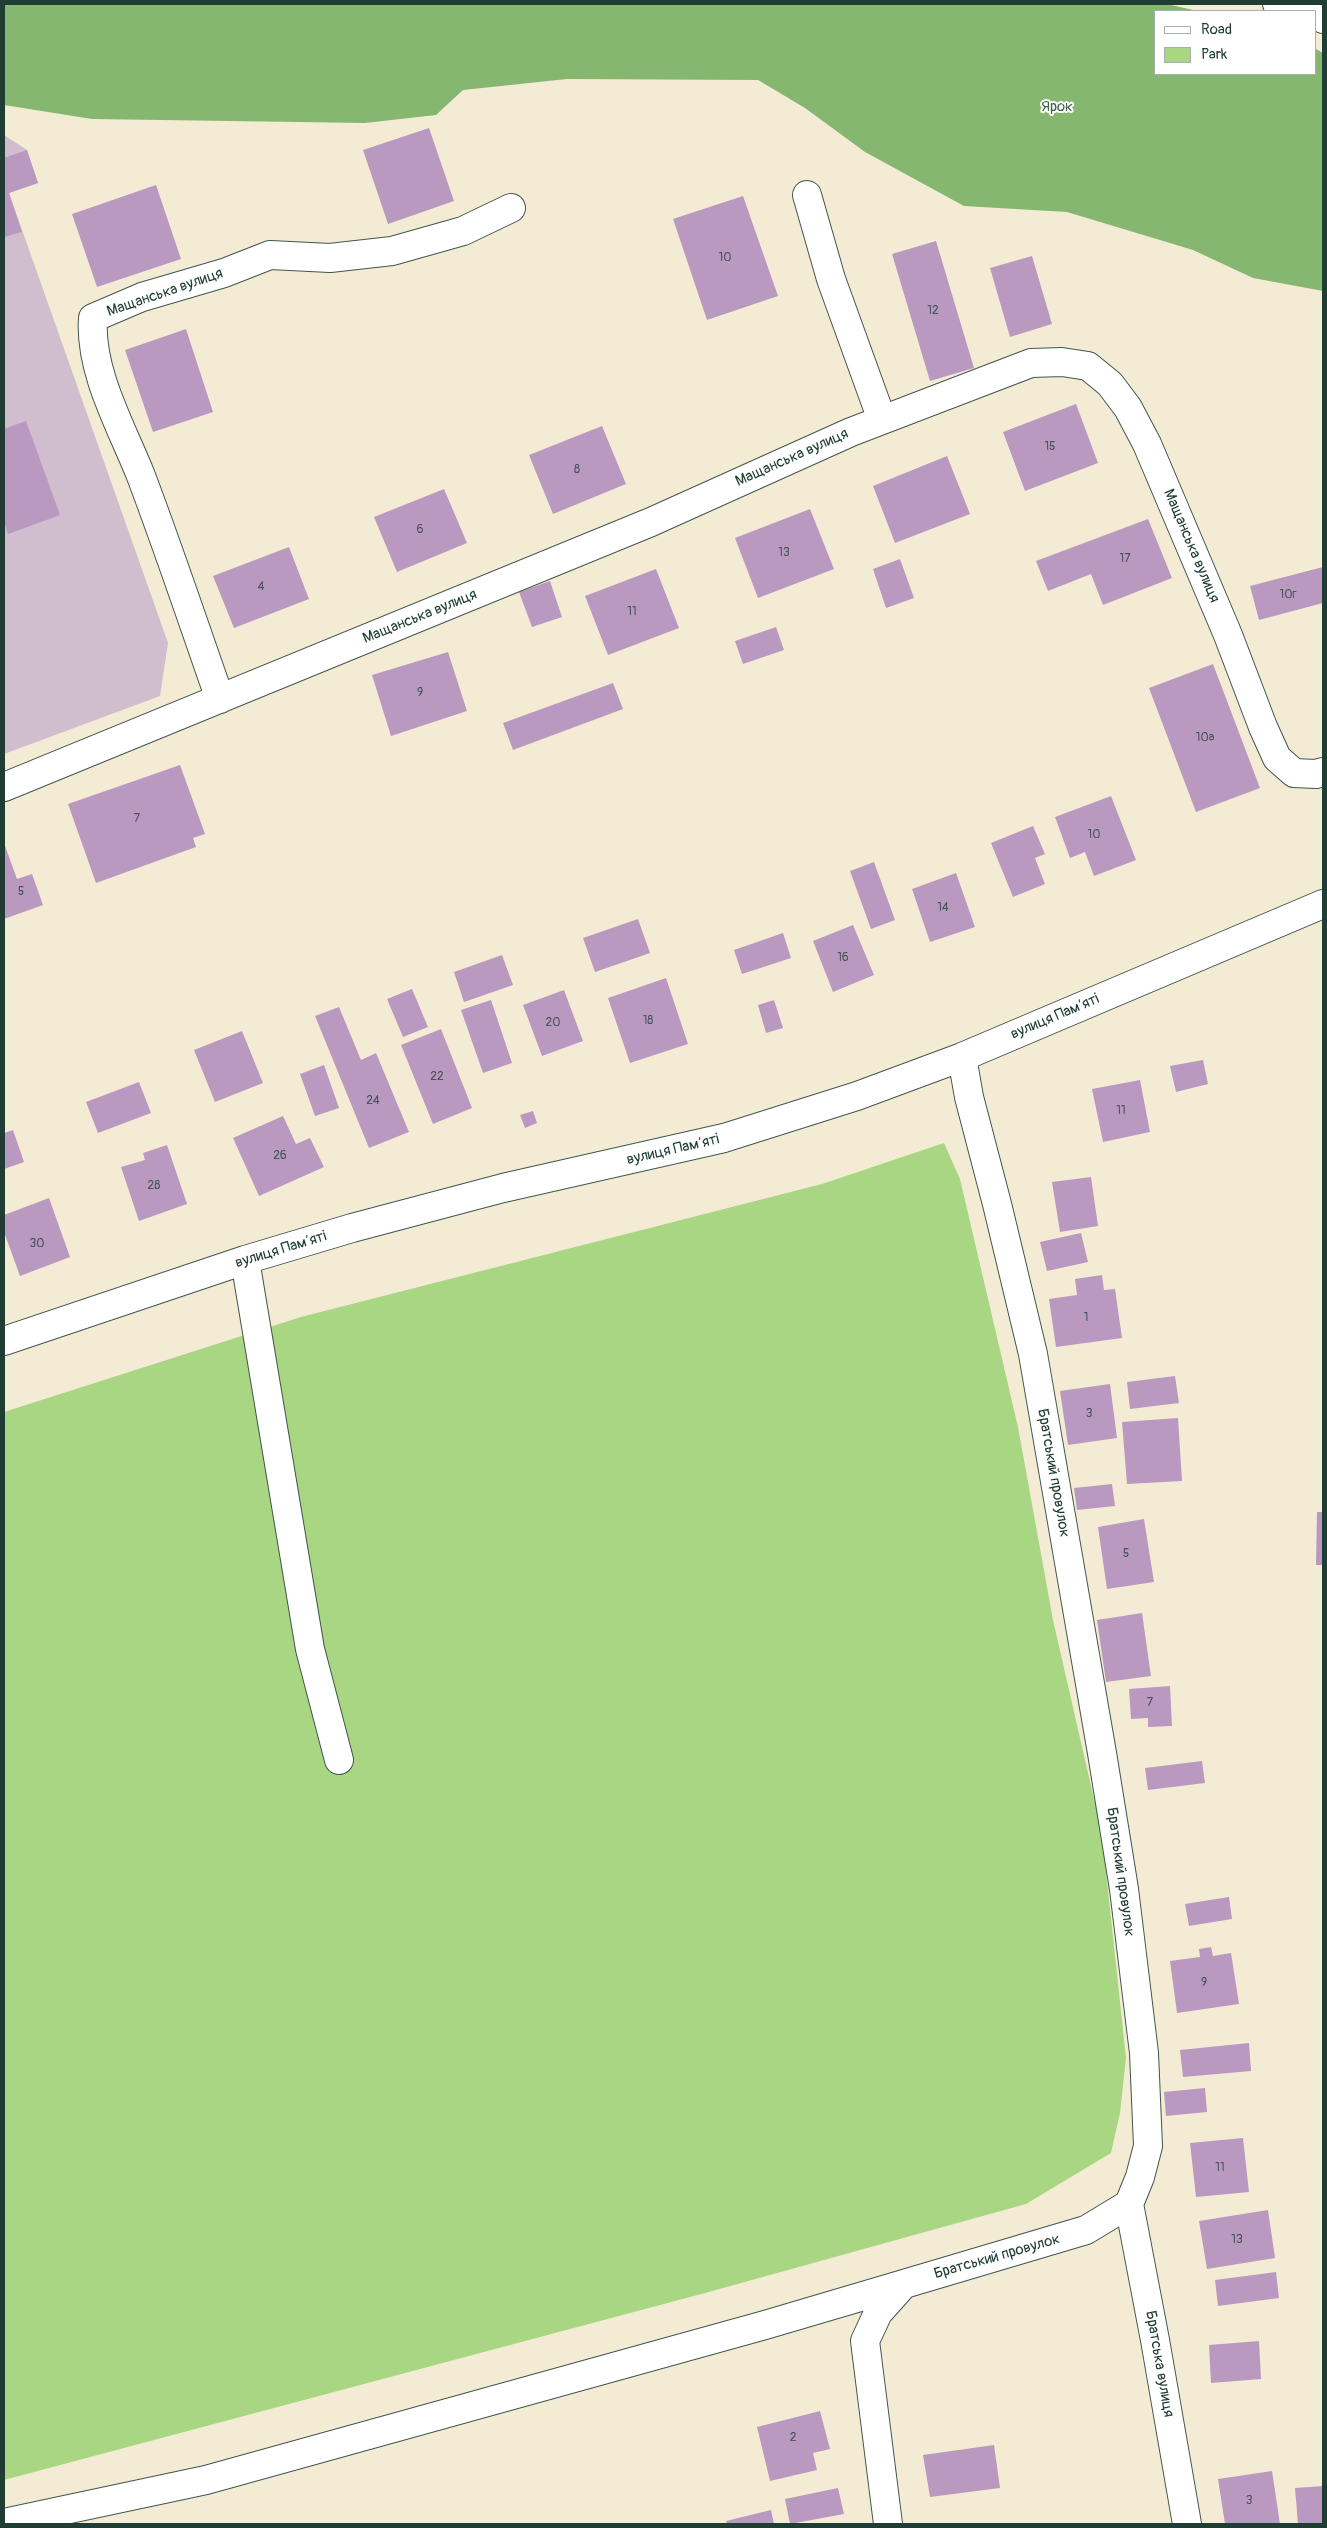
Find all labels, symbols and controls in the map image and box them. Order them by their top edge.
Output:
legend [1154,10,1317,75]
text: Road [1201,20,1232,39]
text: Park [1201,45,1227,64]
park label: Ярок [1041,98,1073,116]
house number: 10 [719,251,731,265]
street label: Мащанська вулиця [105,265,225,321]
house number: 12 [927,304,939,318]
street label: Мащанська вулиця [733,425,851,491]
house number: 15 [1044,440,1056,454]
house number: 8 [574,463,580,477]
street label: Мащанська вулиця [1159,486,1223,606]
house number: 6 [417,523,423,537]
house number: 13 [778,546,790,560]
house number: 17 [1119,552,1131,566]
house number: 4 [258,580,264,594]
street label: Мащанська вулиця [360,586,480,648]
house number: 10г [1280,588,1296,602]
house number: 11 [627,605,637,619]
house number: 9 [417,686,423,700]
house number: 10а [1196,731,1214,745]
house number: 7 [134,812,140,826]
house number: 10 [1088,828,1100,842]
house number: 5 [18,885,24,899]
house number: 14 [937,901,949,915]
house number: 16 [837,951,849,965]
street label: вулиця Памʼяті [1008,990,1102,1044]
house number: 18 [643,1014,653,1028]
house number: 20 [546,1016,560,1030]
house number: 22 [430,1070,444,1084]
house number: 24 [366,1094,380,1108]
house number: 11 [1116,1104,1126,1118]
street label: вулиця Памʼяті [625,1131,721,1169]
house number: 26 [273,1149,287,1163]
house number: 28 [148,1179,160,1193]
street label: вулиця Памʼяті [233,1228,329,1272]
house number: 30 [30,1237,44,1251]
house number: 1 [1084,1311,1088,1325]
street label: Братський провулок [1033,1407,1073,1539]
house number: 3 [1086,1407,1092,1421]
house number: 5 [1123,1547,1129,1561]
house number: 7 [1147,1696,1153,1710]
street label: Братський провулок [1102,1806,1138,1938]
house number: 9 [1201,1976,1207,1990]
house number: 11 [1215,2161,1225,2175]
street label: Братський провулок [932,2230,1062,2284]
house number: 13 [1231,2233,1243,2247]
street label: Братська вулиця [1141,2309,1177,2419]
house number: 2 [790,2431,796,2445]
house number: 3 [1246,2494,1252,2508]

